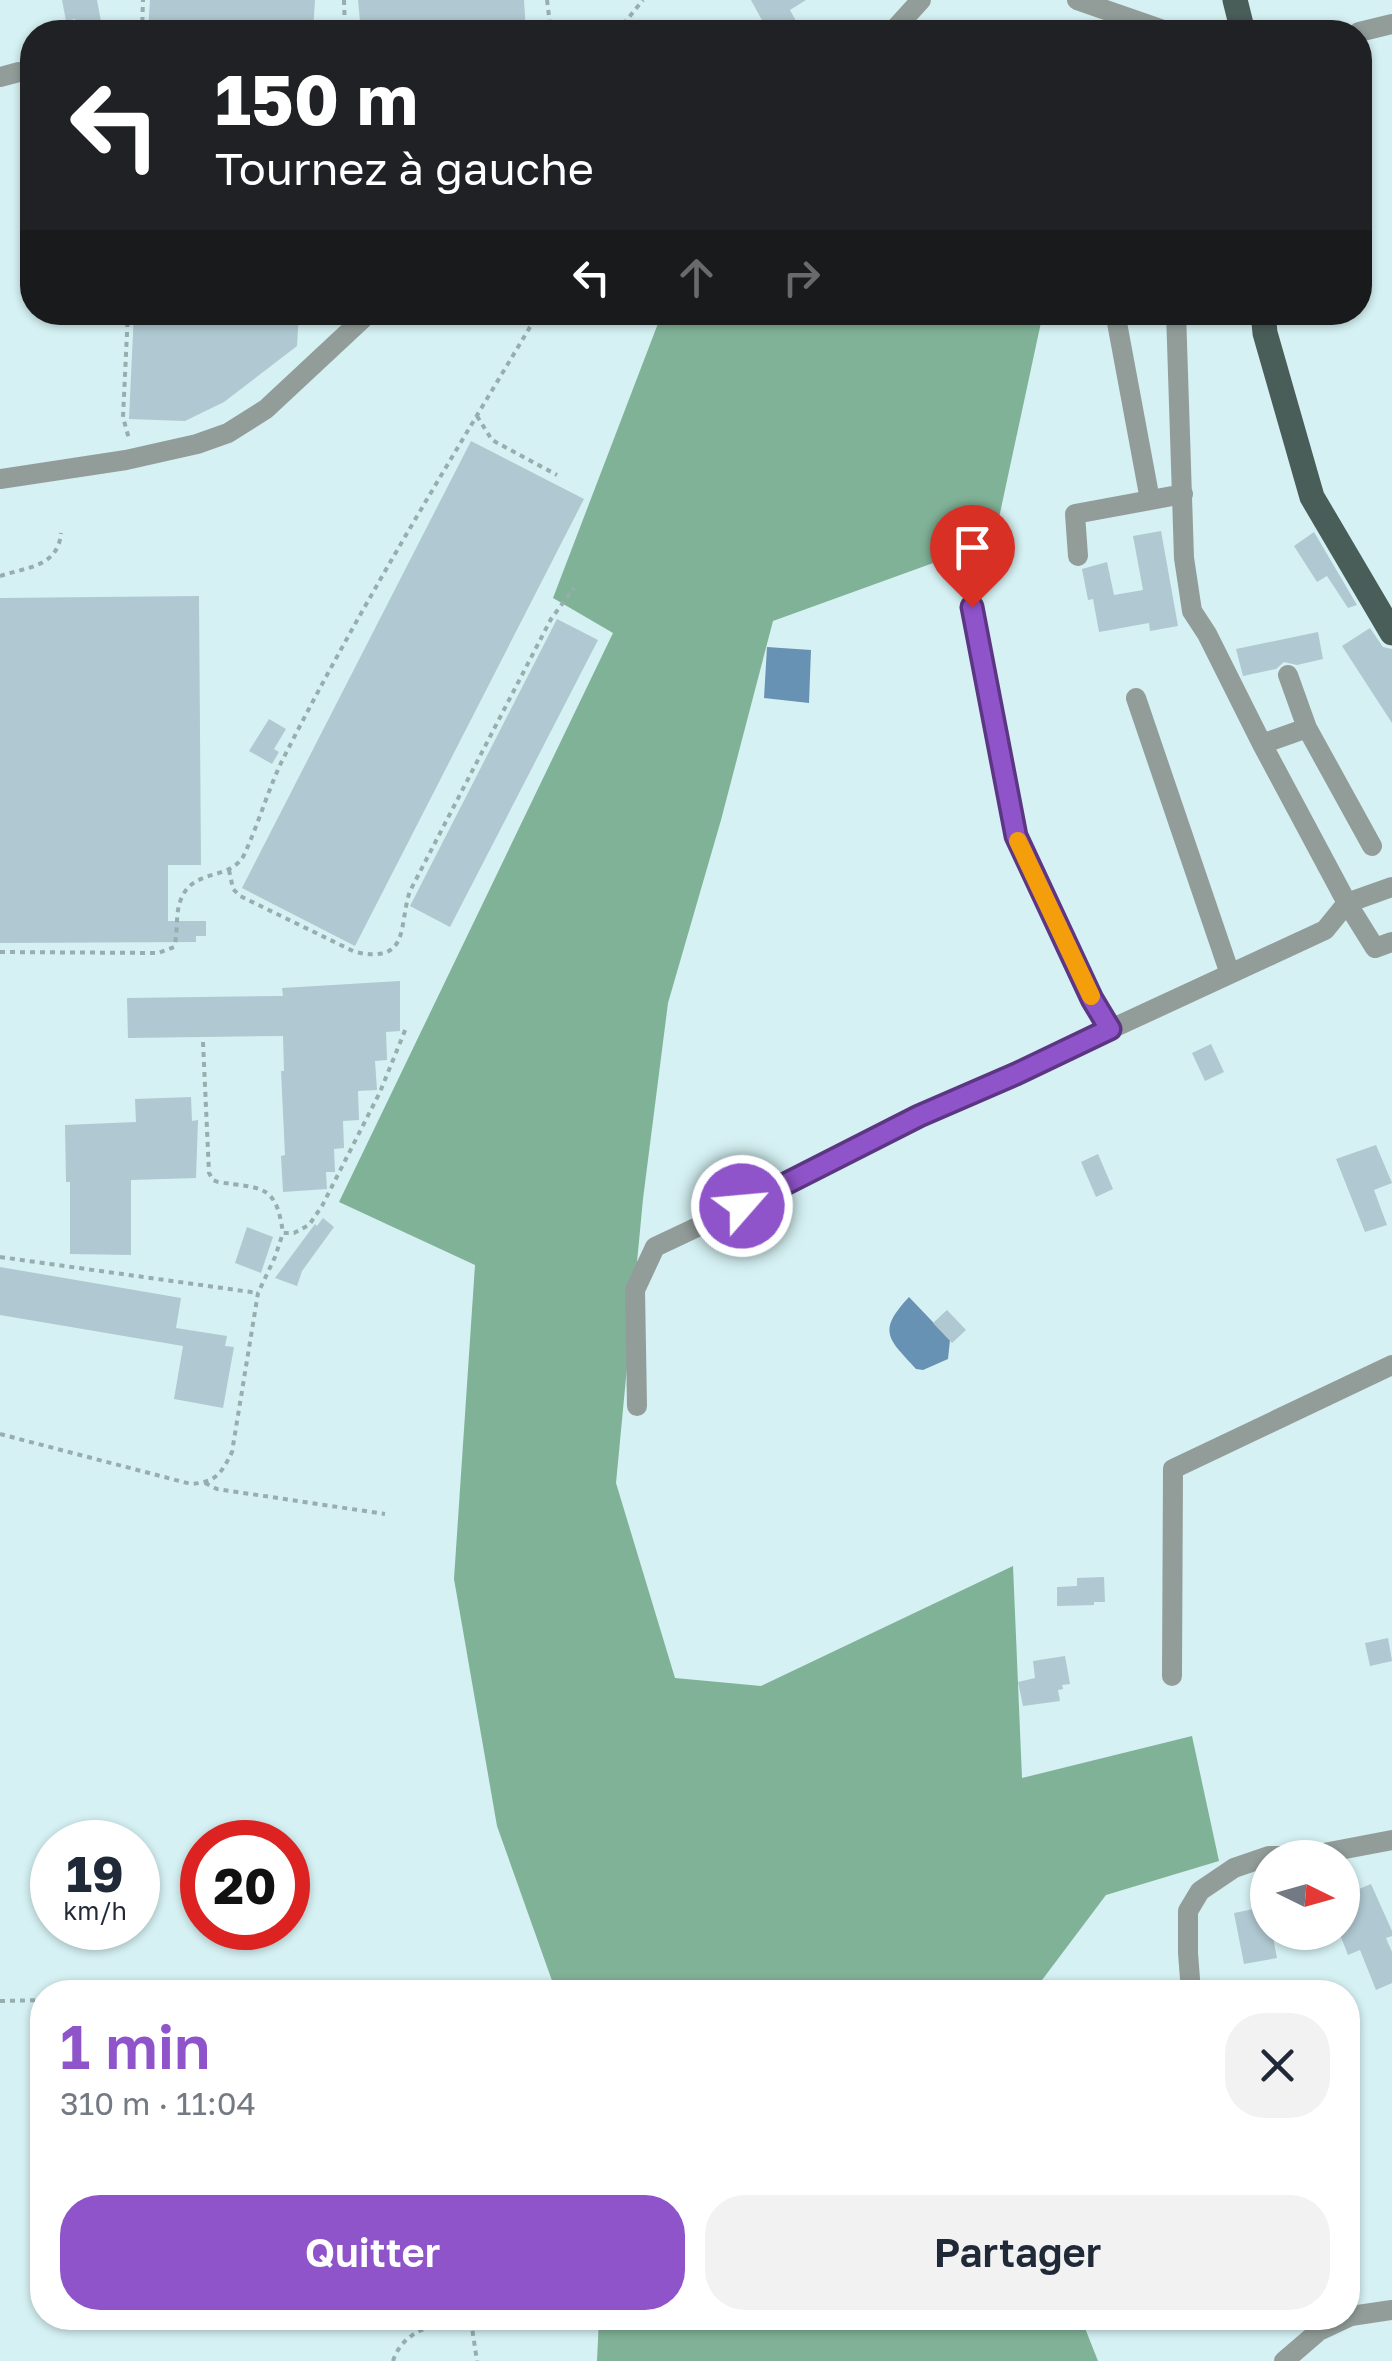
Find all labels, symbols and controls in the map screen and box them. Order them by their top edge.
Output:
text: 150 m [215,56,418,140]
icon: left [50,60,180,190]
text: Tournez à gauche [215,141,594,195]
icon: left [564,250,619,305]
icon: ahead [669,250,724,305]
icon: right [774,250,829,305]
pin [930,505,1015,608]
icon: arrive [945,520,1000,575]
position arrow [690,1154,794,1258]
speed limit sign: 20 [180,1820,310,1950]
north arrow [1250,1840,1360,1950]
map controls [1250,1840,1360,1950]
text: 19 [66,1843,124,1903]
text: km/h [63,1895,127,1926]
text: 1 min [60,2010,210,2082]
button: close [1225,2013,1330,2118]
text: 310 m · 11:04 [60,2084,256,2122]
button: Quitter [60,2195,685,2310]
button: Partager [705,2195,1330,2310]

